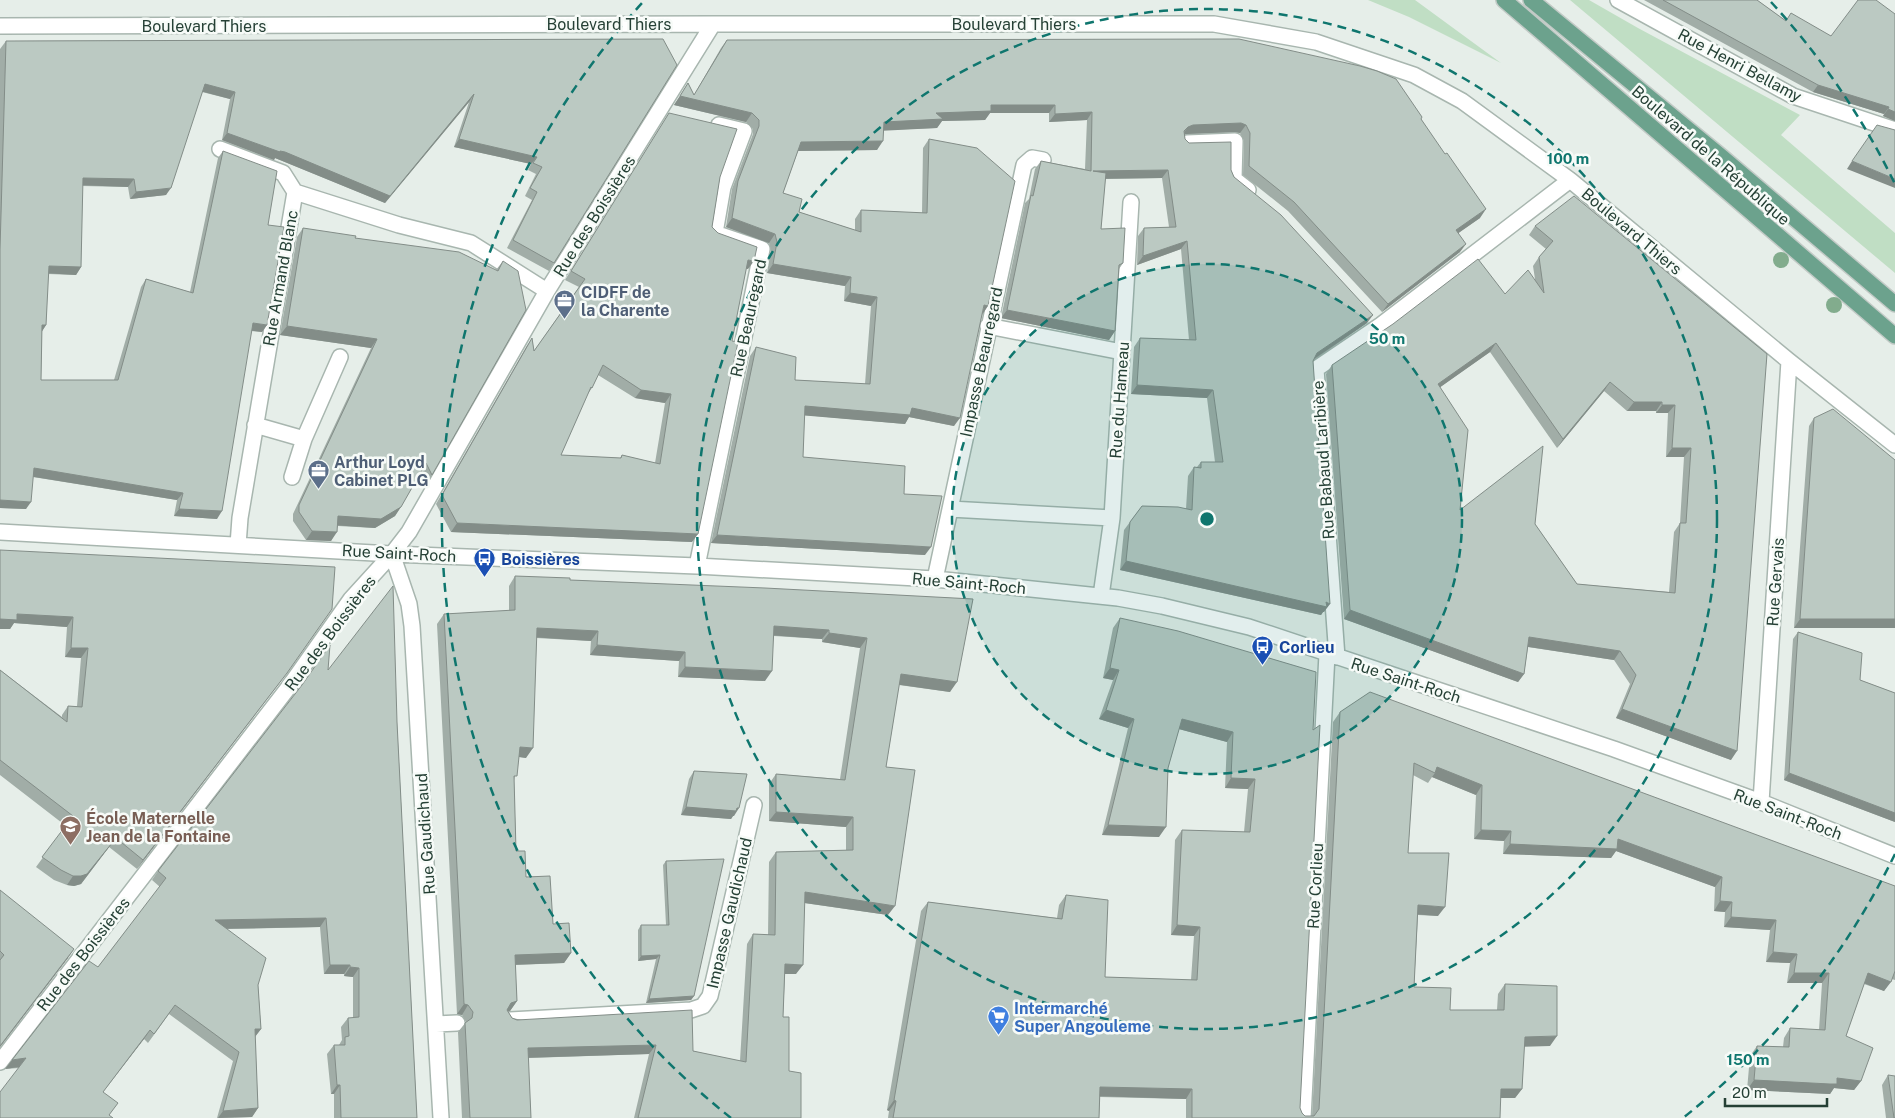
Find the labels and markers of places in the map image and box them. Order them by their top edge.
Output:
place label: CIDFF de la Charente [581,283,669,320]
office icon: CIDFF de la Charente [553,289,577,320]
place label: Arthur Loyd Cabinet PLG [334,453,429,490]
office icon: Arthur Loyd Cabinet PLG [306,459,330,490]
centre of rings [1198,510,1216,528]
bus stop icon: Boissières [473,547,497,578]
place label: Boissières [501,550,580,569]
bus stop icon: Corlieu [1251,635,1275,666]
place label: Corlieu [1279,638,1334,657]
place label: École Maternelle Jean de la Fontaine [86,808,231,846]
school or university icon: École Maternelle Jean de la Fontaine [58,815,82,846]
place label: Intermarché Super Angouleme [1014,999,1151,1036]
supermarket icon: Intermarché Super Angouleme [986,1005,1010,1036]

